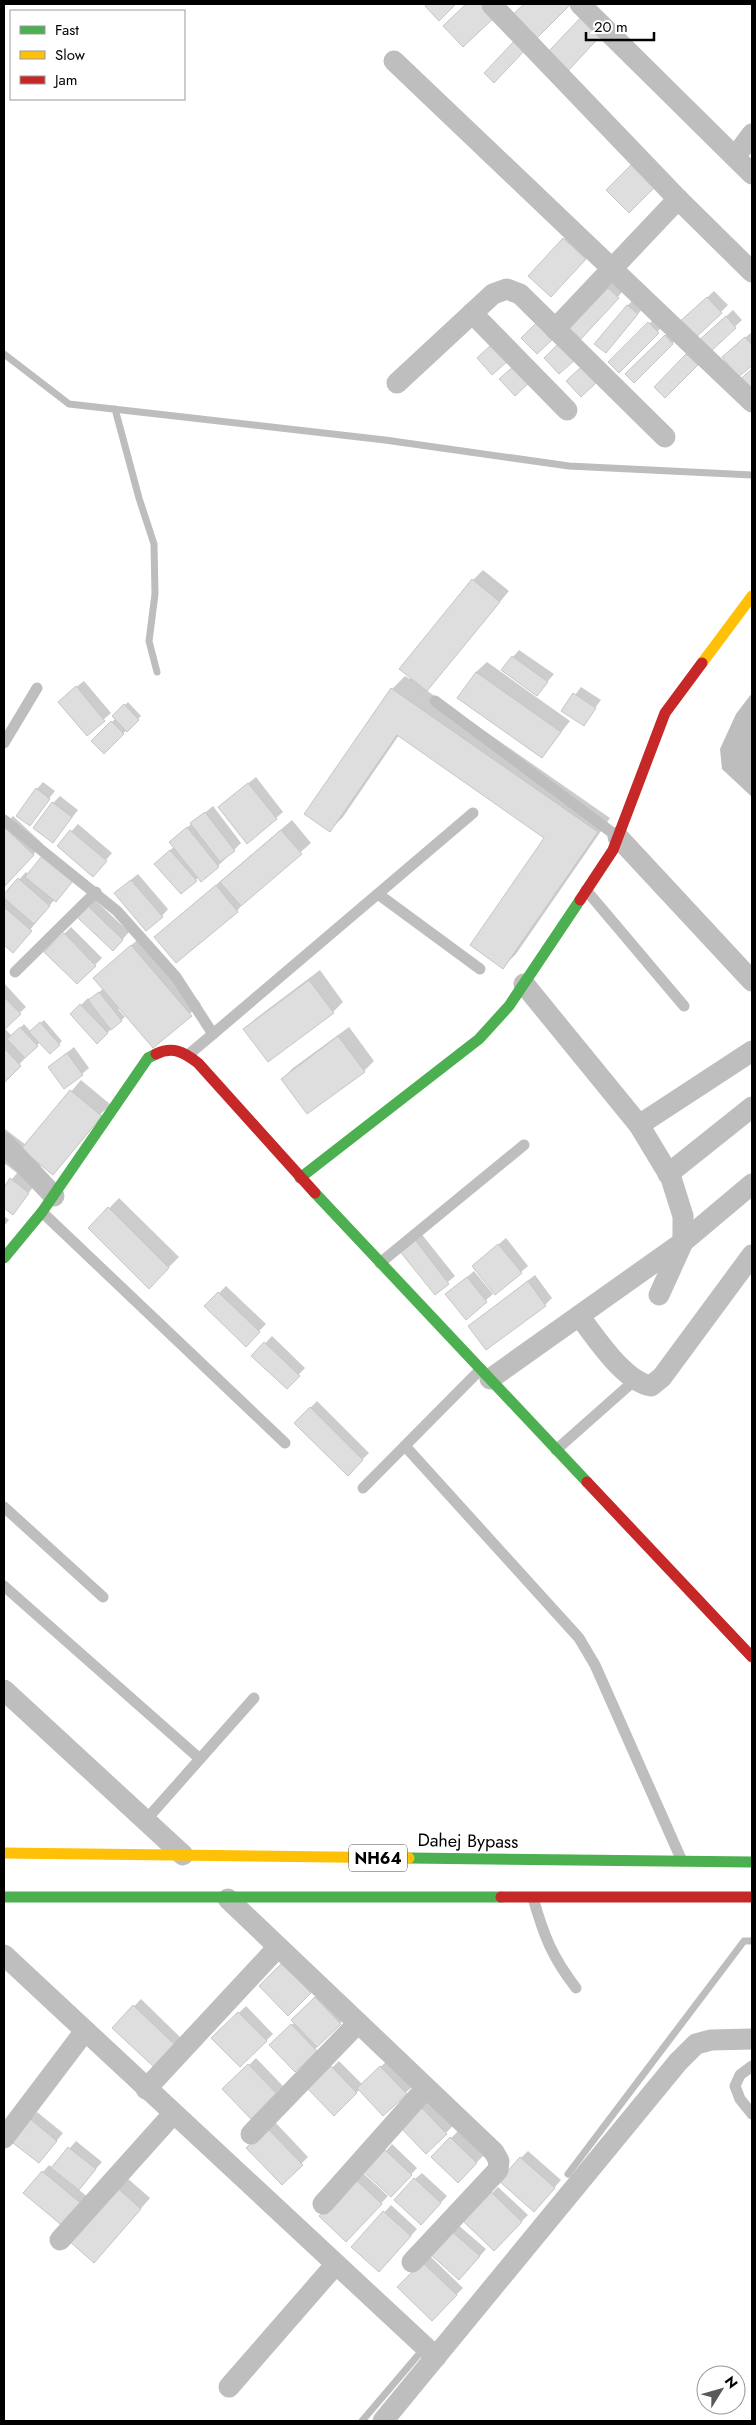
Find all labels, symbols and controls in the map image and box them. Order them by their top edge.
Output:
legend [10,10,185,100]
scale bar [586,10,654,42]
text: 20 m [594,16,628,38]
text: Fast [55,19,79,41]
text: Slow [55,44,86,66]
text: Jam [53,69,78,91]
street label: Dahej Bypass [417,1827,519,1855]
road number: NH64 [349,1845,407,1872]
north arrow [696,2365,746,2415]
text: N [720,2372,743,2393]

